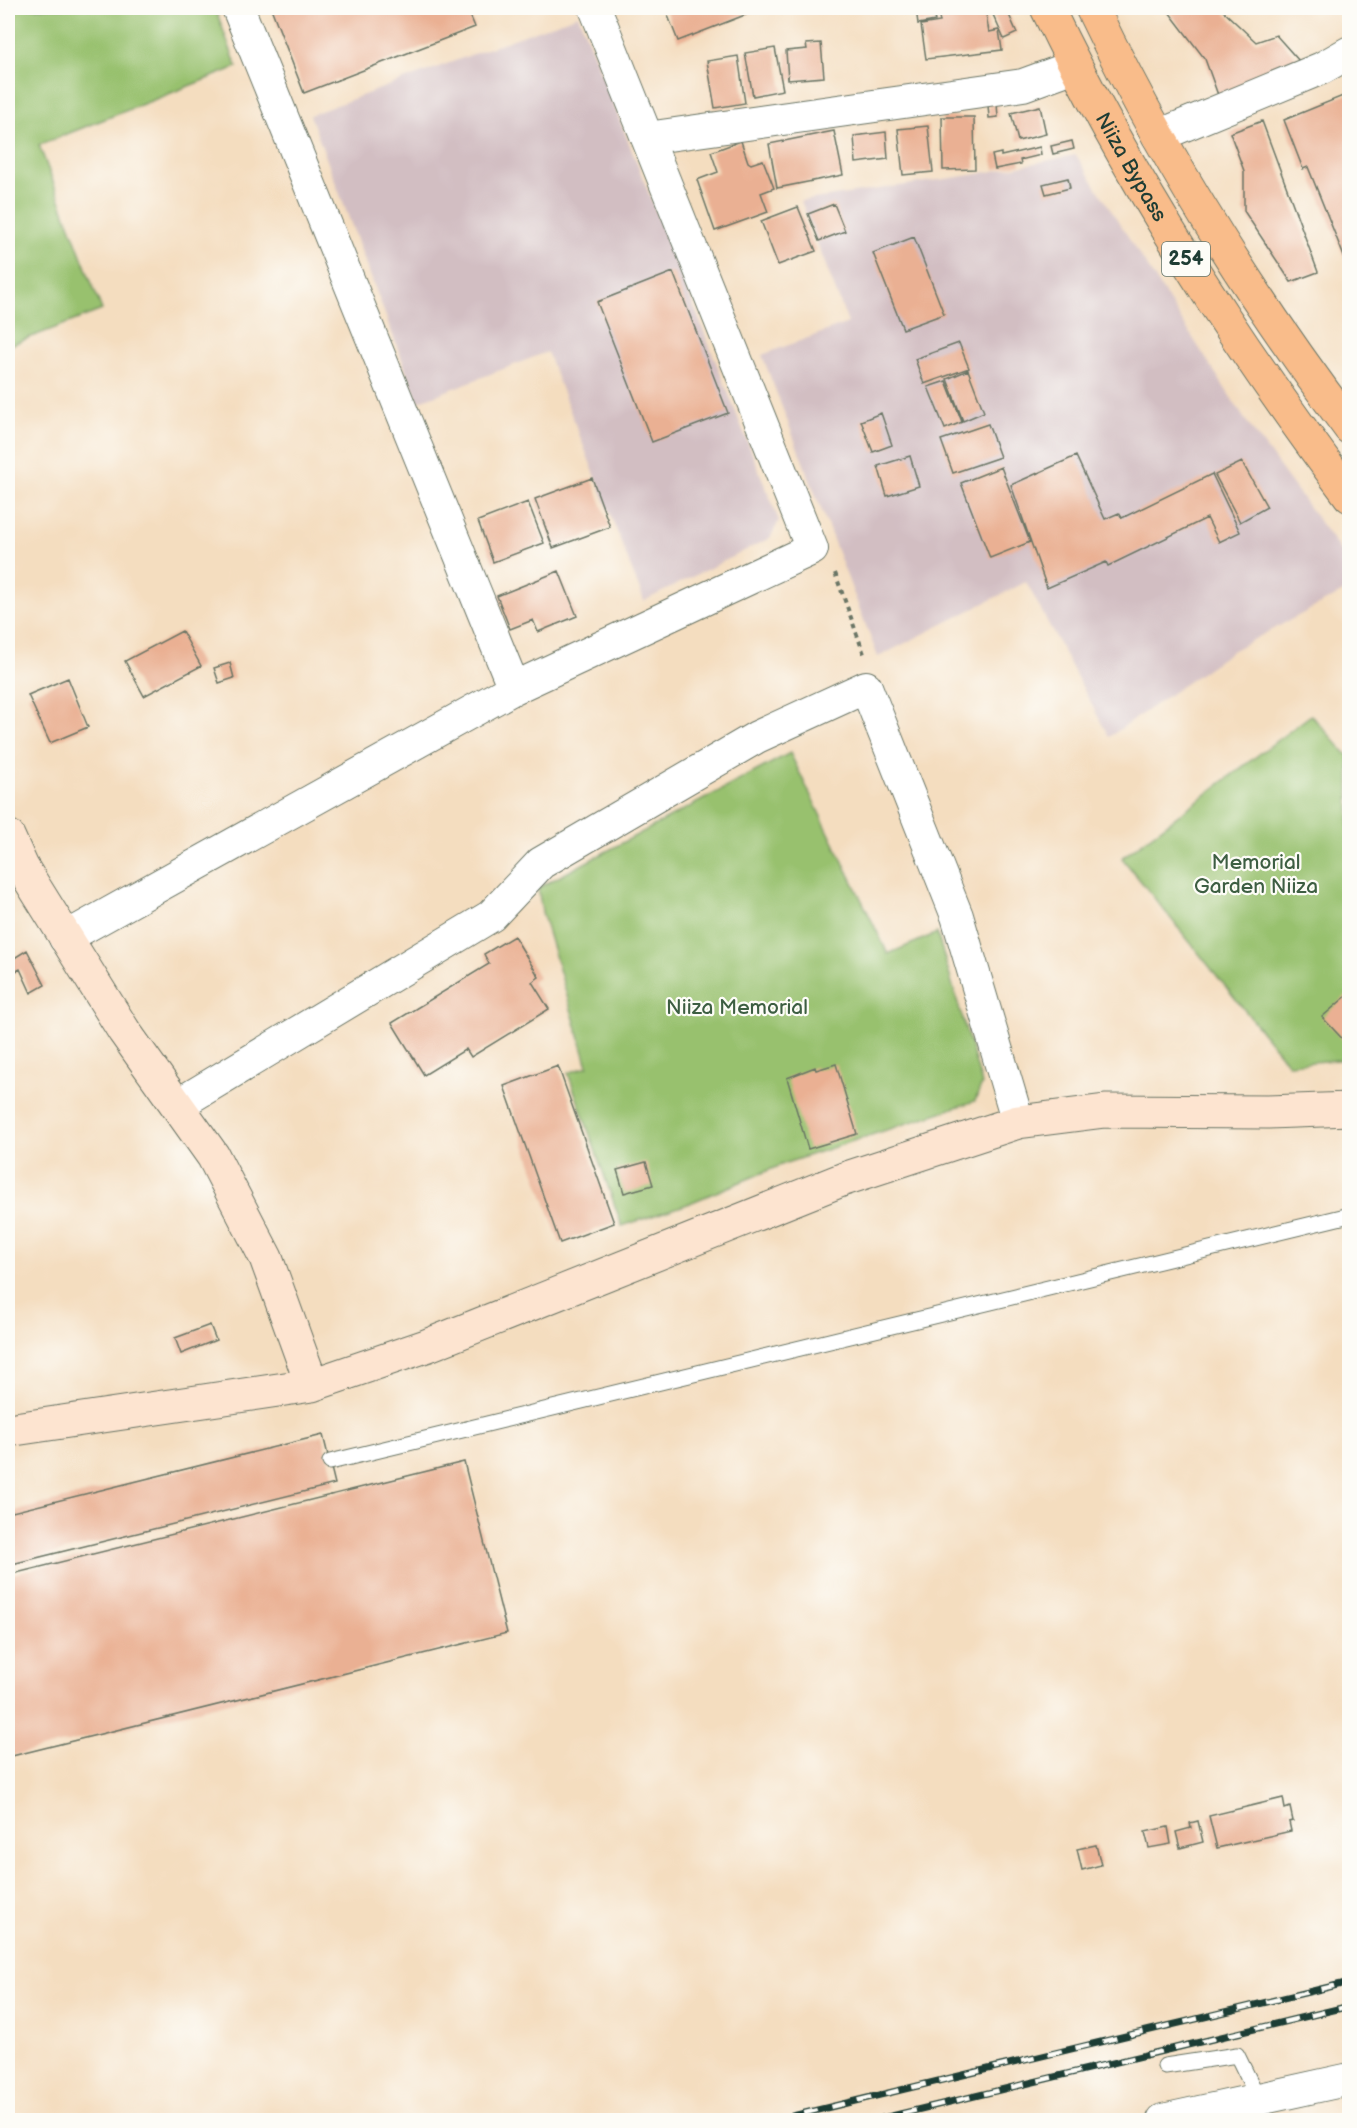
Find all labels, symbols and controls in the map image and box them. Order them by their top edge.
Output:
street label: Niiza Bypass [1090,108,1173,226]
road number: 254 [1162,242,1210,276]
park label: Memorial Garden Niiza [1194,850,1318,899]
park label: Niiza Memorial [666,995,808,1020]

